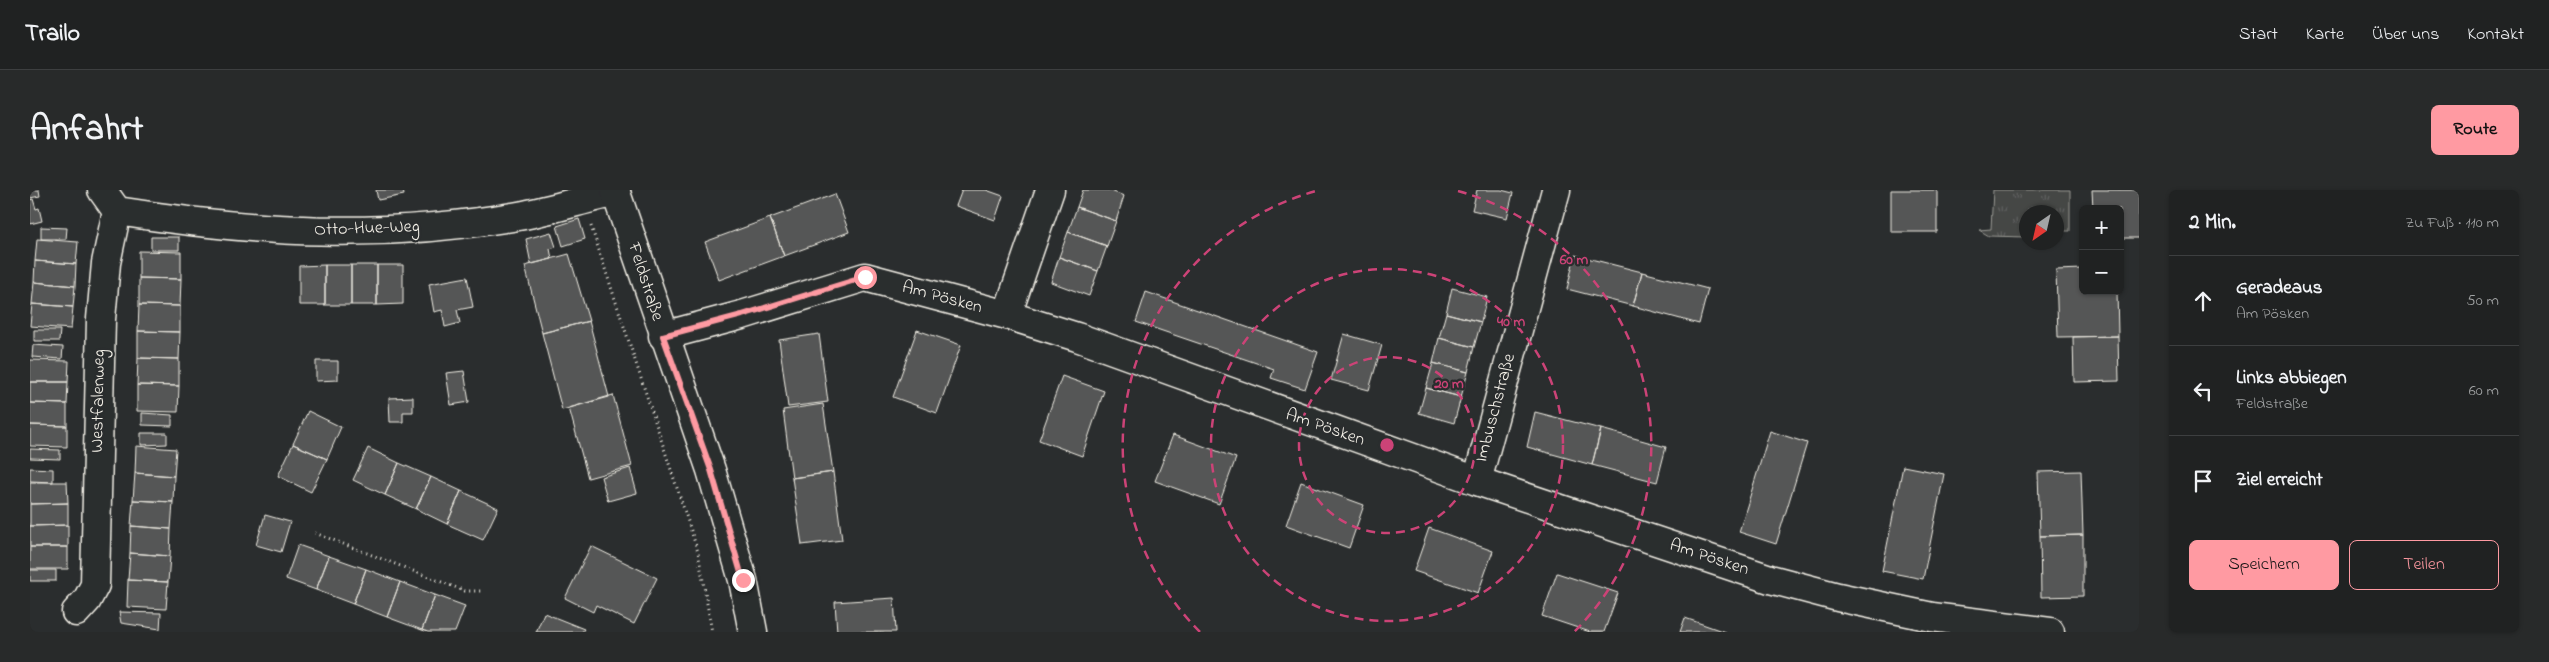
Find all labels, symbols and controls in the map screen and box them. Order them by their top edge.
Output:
text: Trailo [25,17,80,52]
text: Start [2239,22,2278,48]
text: Karte [2306,22,2344,48]
text: Über uns [2372,22,2439,48]
text: Kontakt [2467,22,2524,48]
text: Anfahrt [30,105,143,156]
button: Route [2431,105,2519,155]
north arrow [2019,205,2064,250]
map controls [2079,205,2124,295]
button: + [2079,205,2124,250]
text: 2 Min. [2189,208,2236,238]
text: Zu Fuß · 110 m [2405,211,2499,235]
street label: Otto-Hue-Weg [314,214,420,245]
street label: Feldstraße [620,239,670,325]
text: 60 m [1559,249,1589,271]
button: − [2079,250,2124,295]
route start [854,266,877,289]
street label: Am Pösken [899,275,985,321]
text: Geradeaus [2236,275,2323,302]
icon: ahead [2189,287,2217,315]
text: 50 m [2467,289,2499,313]
text: Am Pösken [2236,302,2309,326]
text: 40 m [1496,311,1525,333]
street label: Westfalenweg [85,349,114,453]
street label: Imbuschstraße [1469,350,1523,465]
text: Links abbiegen [2236,365,2347,392]
text: 20 m [1433,373,1464,395]
icon: left [2189,377,2217,405]
text: 60 m [2469,379,2499,403]
text: Feldstraße [2236,392,2308,416]
street label: Am Pösken [1282,402,1368,454]
centre of rings [1378,436,1396,454]
icon: arrive [2189,467,2217,495]
text: Ziel erreicht [2236,467,2323,494]
street label: Am Pösken [1666,533,1752,583]
button: Speichern [2189,540,2339,590]
button: Teilen [2349,540,2499,590]
route end [732,569,755,592]

